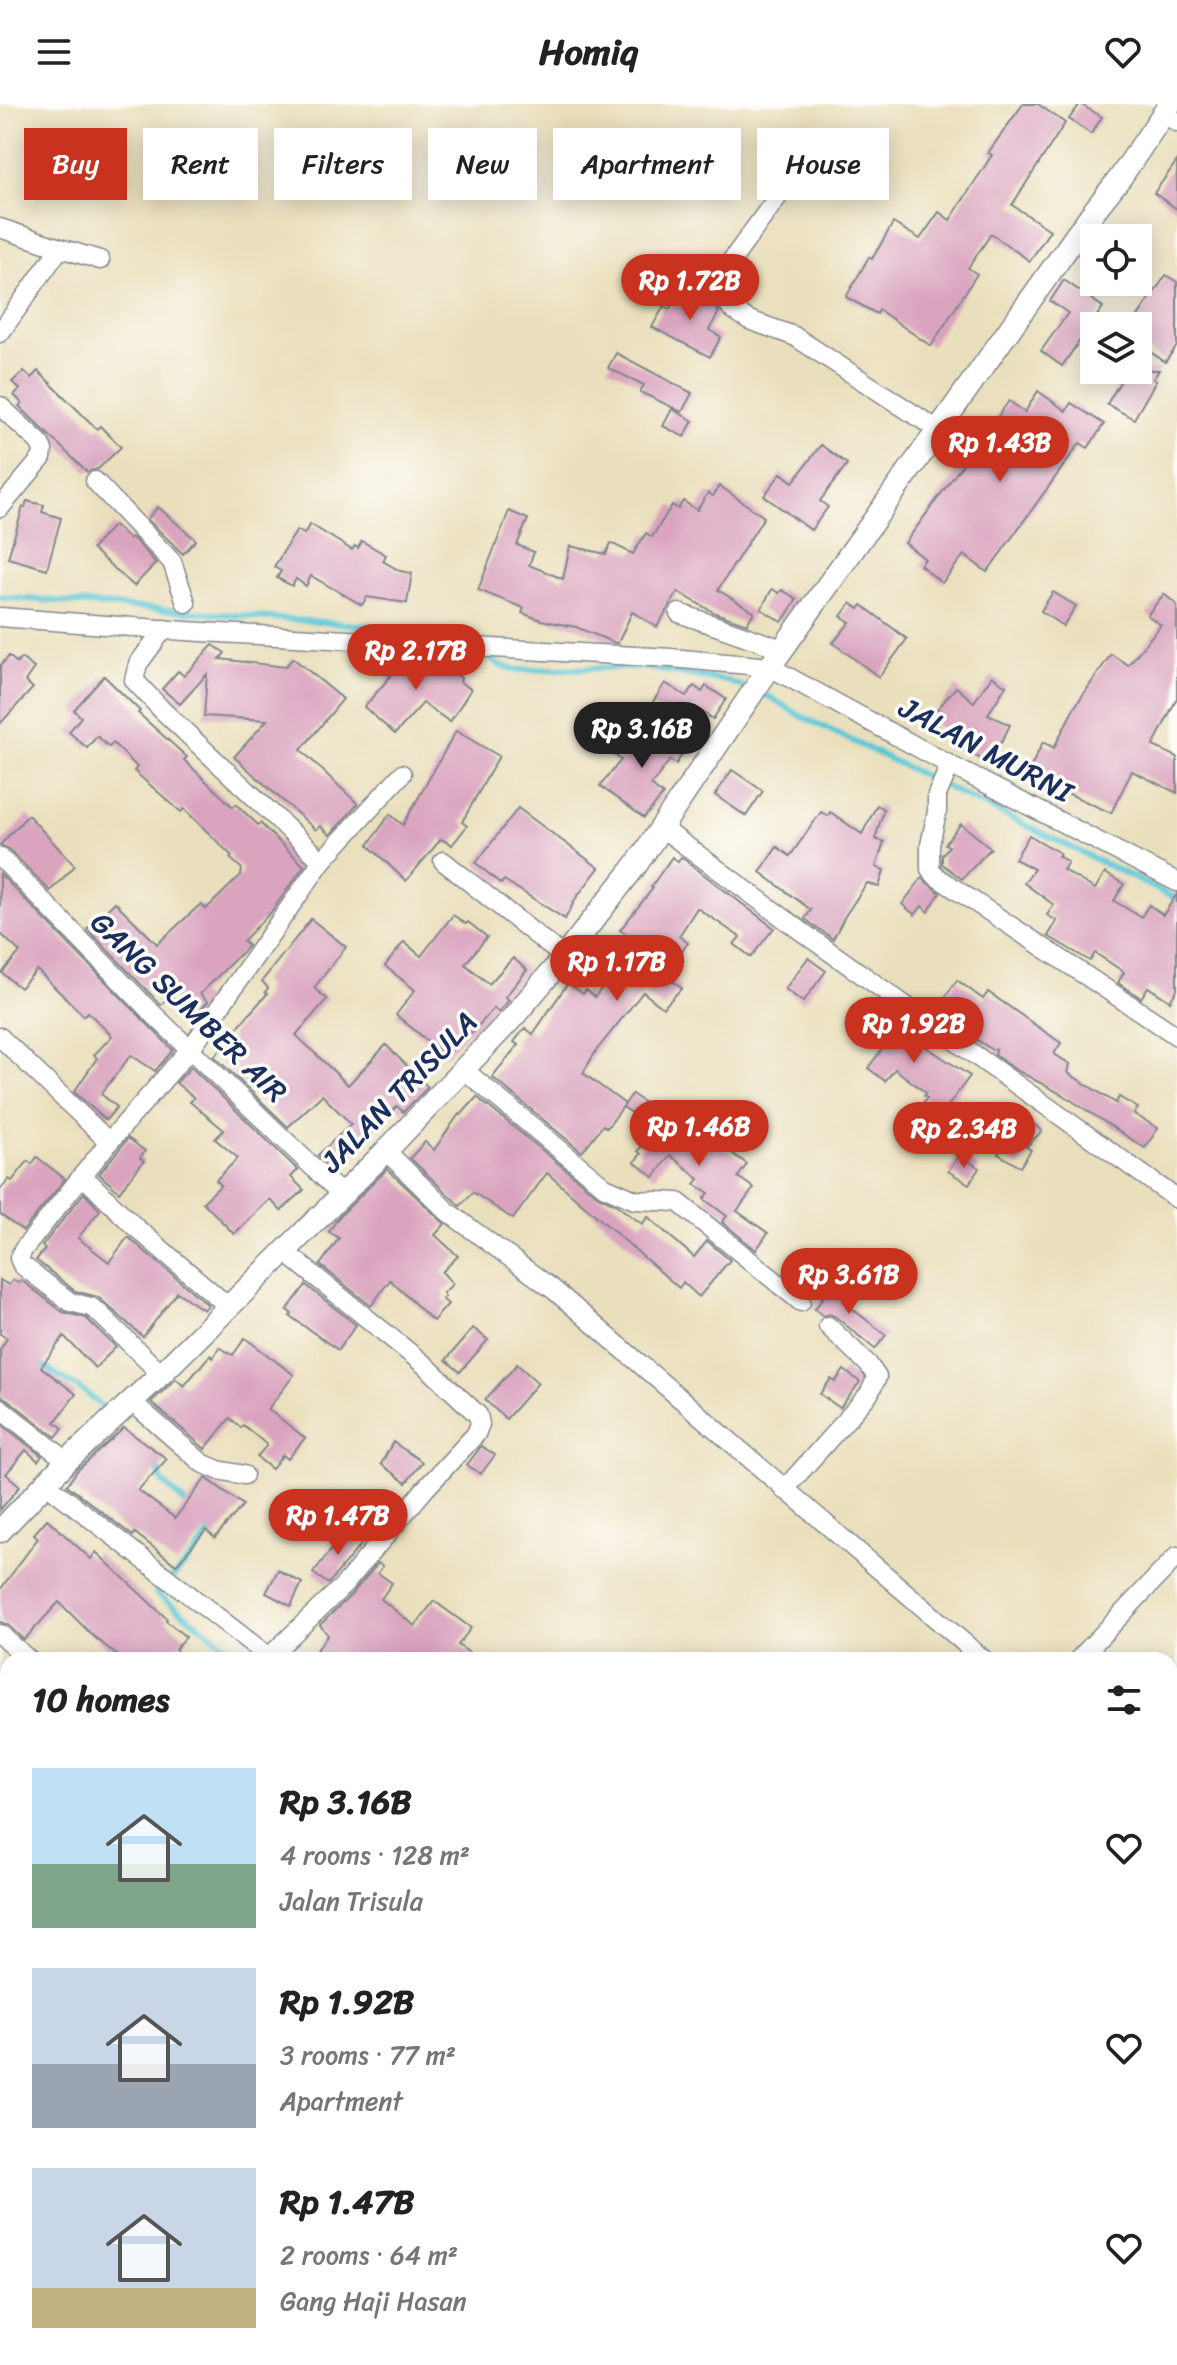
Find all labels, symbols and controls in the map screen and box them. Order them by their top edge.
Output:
text: Homiq [539,20,638,84]
icon: menu [32,30,76,74]
icon: heart [1101,30,1145,74]
chip: Buy [24,128,127,200]
chip: Rent [143,128,258,200]
chip: Filters [274,128,412,200]
chip: New [428,128,537,200]
chip: Apartment [553,128,741,200]
chip: House [757,128,889,200]
map controls [1080,224,1152,384]
button: locate [1080,224,1152,296]
pin: Rp 1.72B [607,254,773,322]
text: Rp 1.72B [639,257,741,303]
button: layers [1080,312,1152,384]
pin: Rp 1.43B [917,416,1083,484]
text: Rp 1.43B [949,419,1051,465]
pin: Rp 2.17B [333,624,499,692]
text: Rp 2.17B [365,627,467,673]
street label: JALAN MURNI [888,681,1085,820]
pin: Rp 3.16B [559,702,725,770]
text: Rp 3.16B [592,705,692,751]
street label: GANG SUMBER AIR [77,898,301,1116]
pin: Rp 1.17B [534,935,700,1003]
text: Rp 1.17B [568,938,666,984]
pin: Rp 1.92B [831,997,997,1065]
street label: JALAN TRISULA [306,998,491,1187]
text: Rp 1.92B [863,1000,965,1046]
pin: Rp 1.46B [616,1100,782,1168]
pin: Rp 2.34B [881,1102,1047,1170]
text: Rp 1.46B [648,1103,750,1149]
text: Rp 2.34B [911,1105,1017,1151]
pin: Rp 3.61B [766,1248,932,1316]
text: Rp 3.61B [799,1251,899,1297]
pin: Rp 1.47B [255,1489,421,1557]
text: Rp 1.47B [287,1492,389,1538]
text: 10 homes [32,1670,170,1730]
icon: filters [1102,1678,1146,1722]
text: Rp 3.16B [280,1772,412,1832]
icon: home [96,1800,192,1896]
icon: heart [1102,1826,1146,1870]
text: 4 rooms · 128 m² [280,1832,470,1878]
text: Jalan Trisula [280,1878,423,1924]
text: Rp 1.92B [280,1972,414,2032]
icon: home [96,2000,192,2096]
icon: heart [1102,2026,1146,2070]
text: 3 rooms · 77 m² [280,2032,456,2078]
text: Apartment [280,2078,403,2124]
text: Rp 1.47B [280,2172,414,2232]
icon: home [96,2200,192,2296]
icon: heart [1102,2226,1146,2270]
text: 2 rooms · 64 m² [280,2232,458,2278]
text: Gang Haji Hasan [280,2278,467,2324]

